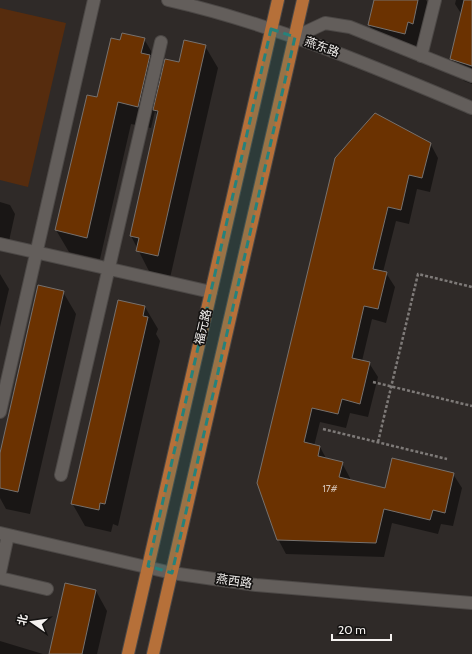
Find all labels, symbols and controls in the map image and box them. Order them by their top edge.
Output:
street label: 燕东路 [303,33,342,60]
street label: 福元路 [191,308,214,346]
house number: 17# [322,482,338,495]
street label: 燕西路 [215,571,253,590]
north arrow [12,602,52,642]
text: 北 [14,613,30,627]
scale bar [332,616,391,642]
text: 20 m [338,622,366,637]

